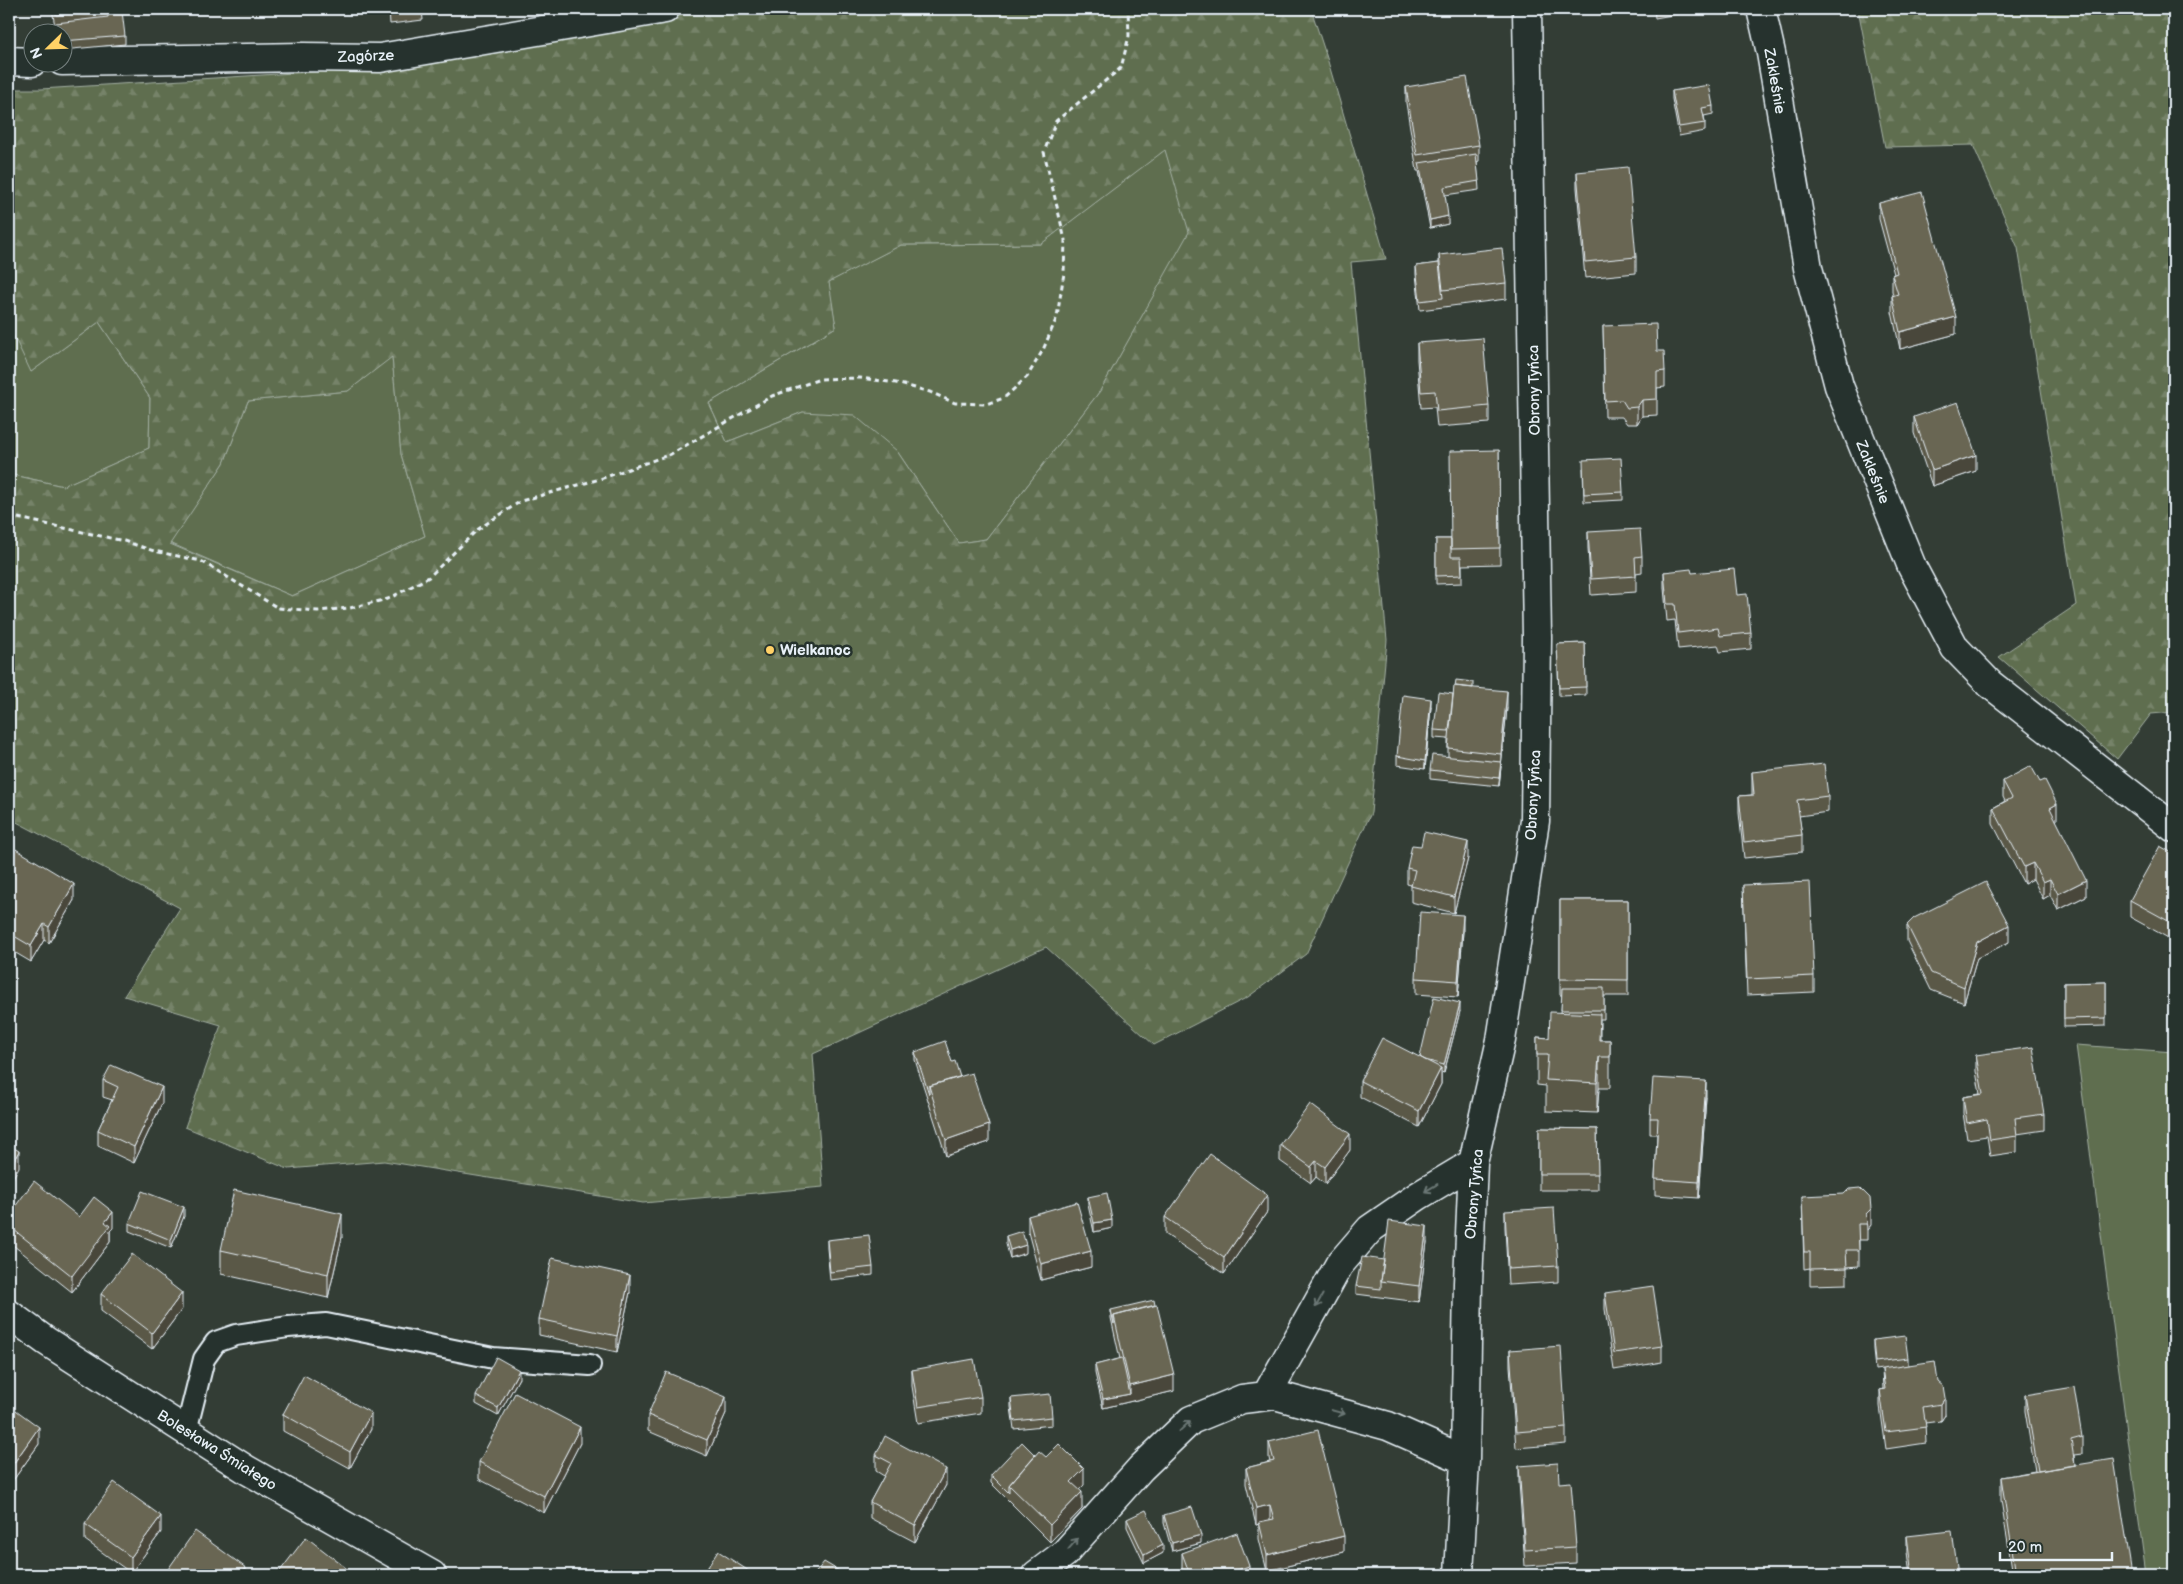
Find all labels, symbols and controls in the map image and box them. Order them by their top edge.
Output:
north arrow [22,22,72,72]
text: N [27,45,46,61]
street label: Zagórze [336,46,395,67]
street label: Zakleśnie [1759,46,1790,116]
street label: Obrony Tyńca [1524,345,1545,435]
street label: Zakleśnie [1851,437,1894,507]
place label: Wielkanoc [780,641,851,660]
marker: Wielkanoc [764,644,776,656]
street label: Obrony Tyńca [1522,749,1545,841]
street label: Obrony Tyńca [1461,1148,1488,1240]
one-way arrow [1425,1183,1439,1193]
one-way arrow [1314,1293,1323,1308]
street label: Bolesława Śmiałego [153,1406,280,1495]
one-way arrow [1330,1408,1346,1418]
one-way arrow [1179,1420,1191,1432]
scale bar [2000,1529,2113,1561]
one-way arrow [1067,1537,1079,1550]
text: 20 m [2008,1538,2042,1557]

